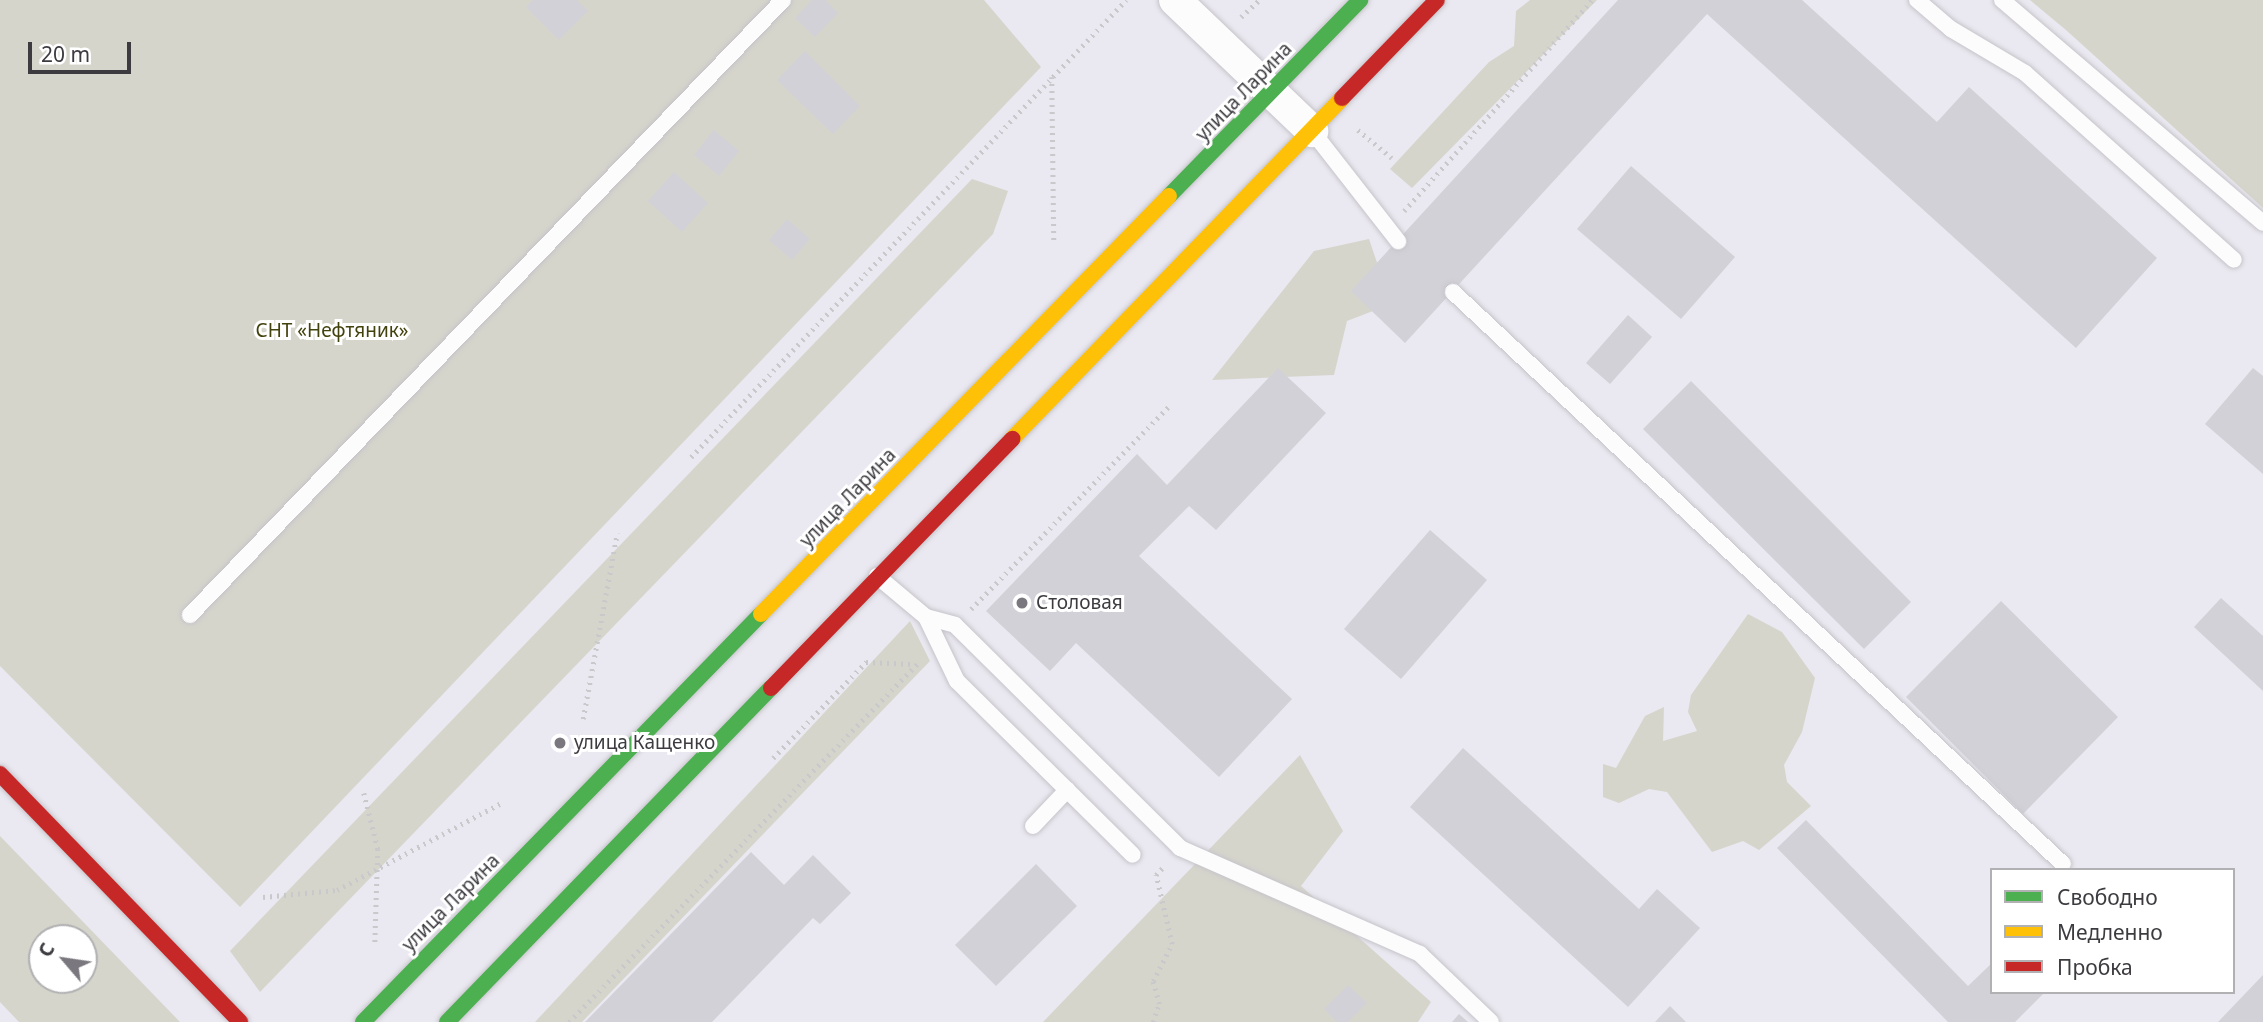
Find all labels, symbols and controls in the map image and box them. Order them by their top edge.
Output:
scale bar [32,28,135,72]
street label: улица Ларина [1191,38,1297,146]
text: 20 m [41,40,90,68]
park label: СНТ «Нефтяник» [256,320,408,342]
street label: улица Ларина [795,444,901,552]
place label: Столовая [1036,592,1123,614]
marker: Столовая [1014,595,1030,611]
place label: улица Кащенко [574,732,715,754]
marker: улица Кащенко [552,735,568,751]
street label: улица Ларина [398,850,504,956]
legend [1990,868,2235,994]
text: Свободно [2057,883,2158,911]
text: Медленно [2057,918,2163,946]
north arrow [28,924,98,994]
text: С [32,938,61,961]
text: Пробка [2057,953,2133,981]

